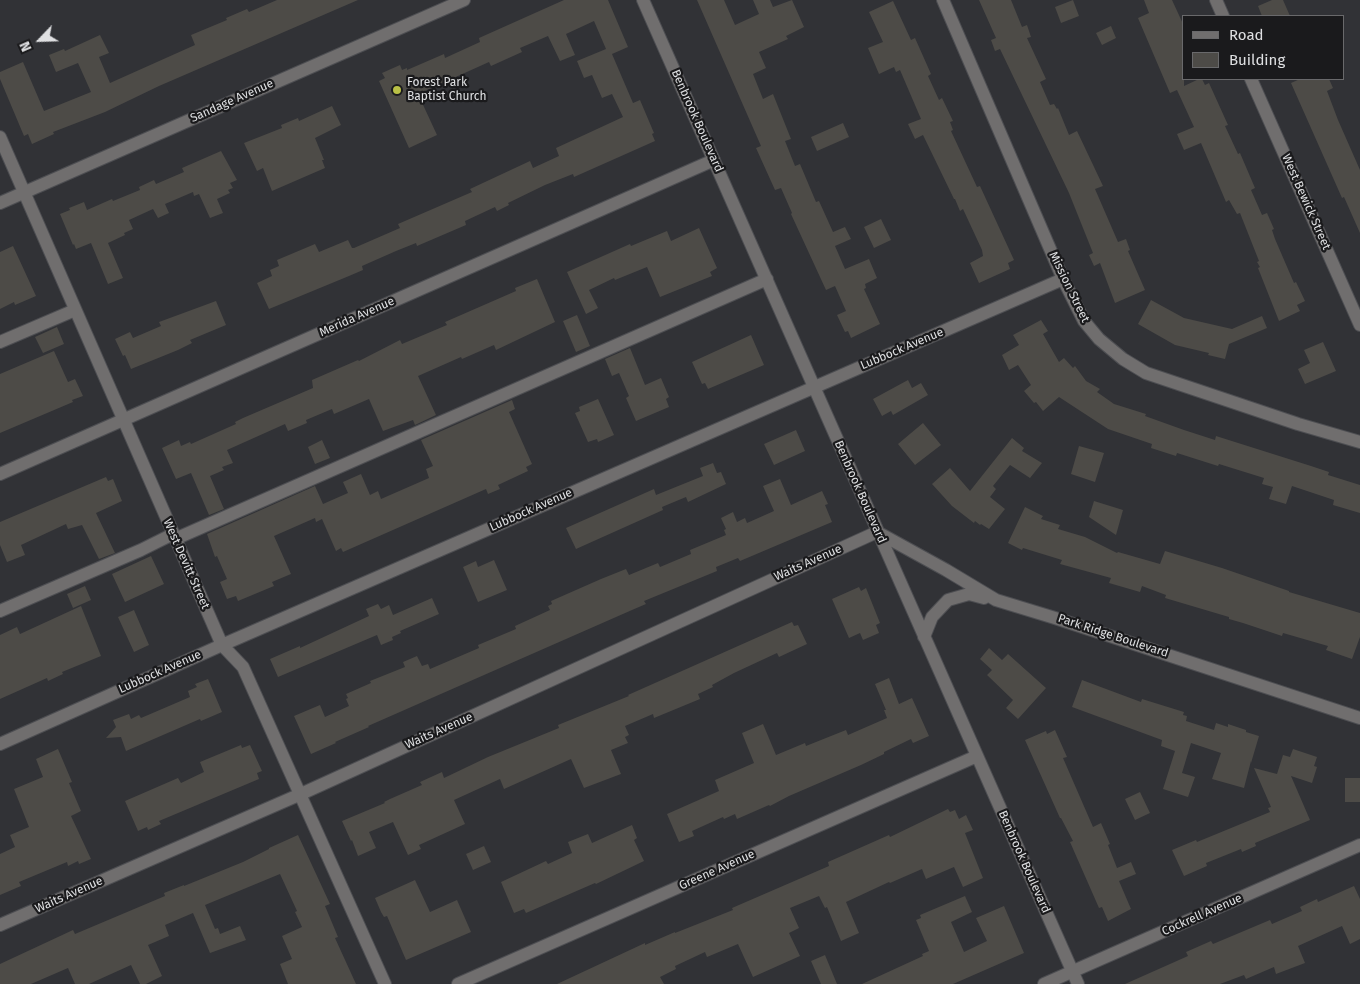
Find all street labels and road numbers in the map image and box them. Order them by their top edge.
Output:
street label: Benbrook Boulevard [668,68,726,174]
street label: Sandage Avenue [188,76,276,126]
street label: West Bewick Street [1278,152,1334,252]
street label: Mission Street [1046,249,1092,325]
street label: Merida Avenue [317,294,397,340]
street label: Lubbock Avenue [858,325,946,373]
street label: Benbrook Boulevard [831,439,889,545]
street label: Lubbock Avenue [487,485,575,535]
street label: West Devitt Street [160,517,212,611]
street label: Waits Avenue [772,542,844,584]
street label: Park Ridge Boulevard [1056,611,1170,661]
street label: Lubbock Avenue [116,647,204,697]
street label: Waits Avenue [403,710,475,752]
street label: Benbrook Boulevard [995,809,1053,915]
street label: Greene Avenue [677,847,757,893]
street label: Waits Avenue [33,874,105,916]
street label: Cockrell Avenue [1160,891,1244,939]

